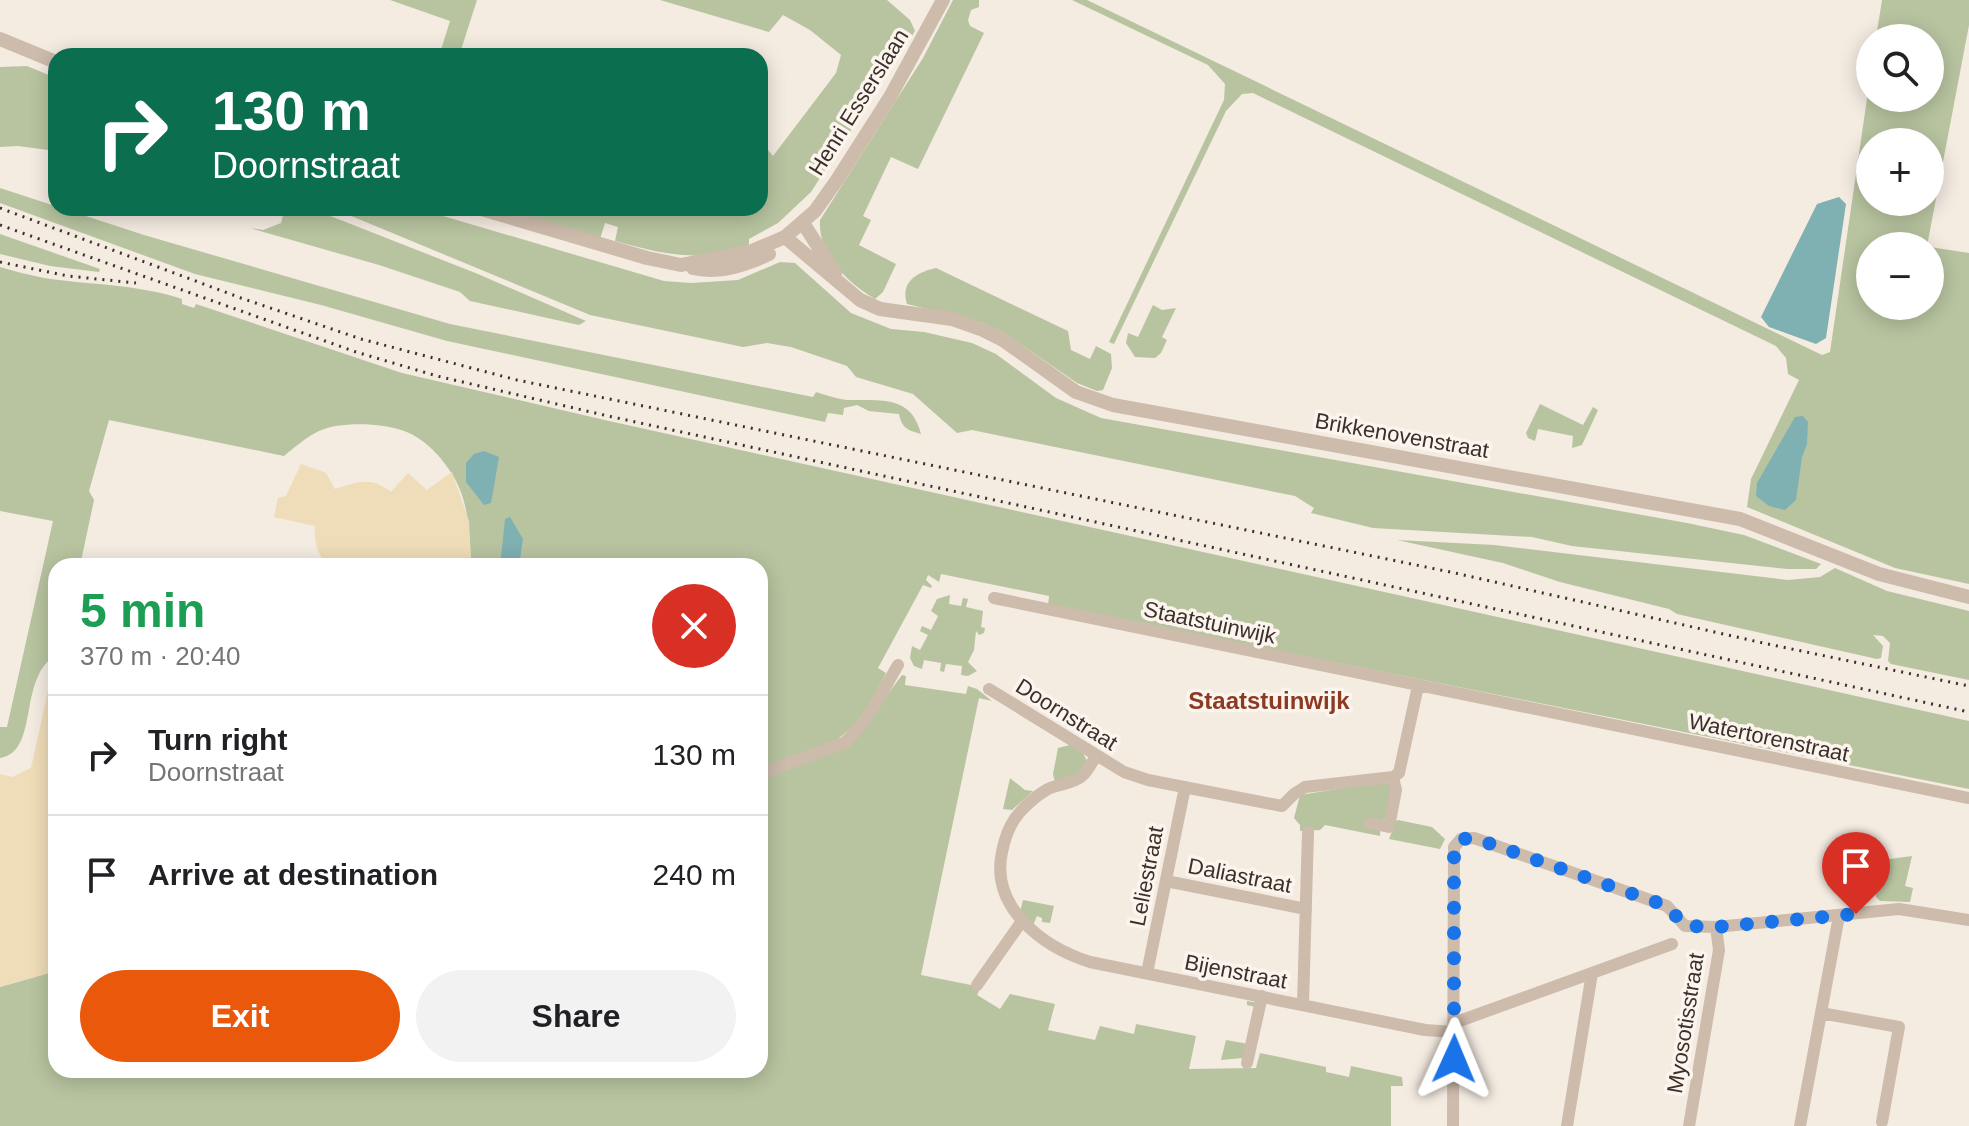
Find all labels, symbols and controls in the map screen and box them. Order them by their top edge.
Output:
map controls [1856,24,1944,320]
button: search [1856,24,1944,112]
street label: Henri Esserslaan [803,25,913,180]
text: 130 m [212,79,371,142]
icon: right [80,80,184,184]
button: + [1856,128,1944,216]
text: Doornstraat [212,145,400,186]
button: − [1856,232,1944,320]
street label: Brikkenovenstraat [1313,408,1491,463]
text: 5 min [80,584,205,637]
button: close [652,584,736,668]
street label: Staatstuinwijk [1142,596,1279,649]
text: 370 m · 20:40 [80,641,240,671]
street label: Doornstraat [1011,673,1122,755]
district label: Staatstuinwijk [1188,687,1350,714]
street label: Watertorenstraat [1687,708,1851,767]
text: Turn right [148,723,287,756]
icon: right [80,733,124,777]
text: 130 m [653,738,736,771]
text: Doornstraat [148,757,284,787]
street label: Leliestraat [1125,824,1168,928]
pin [1822,832,1890,914]
icon: arrive [1834,844,1878,888]
icon: arrive [80,853,124,897]
street label: Daliastraat [1186,853,1294,898]
text: Arrive at destination [148,858,438,891]
text: 240 m [653,858,736,891]
street label: Bijenstraat [1182,949,1289,994]
street label: Myosotisstraat [1662,951,1709,1095]
button: Exit [80,970,400,1062]
button: Share [416,970,736,1062]
position arrow [1412,1017,1496,1101]

